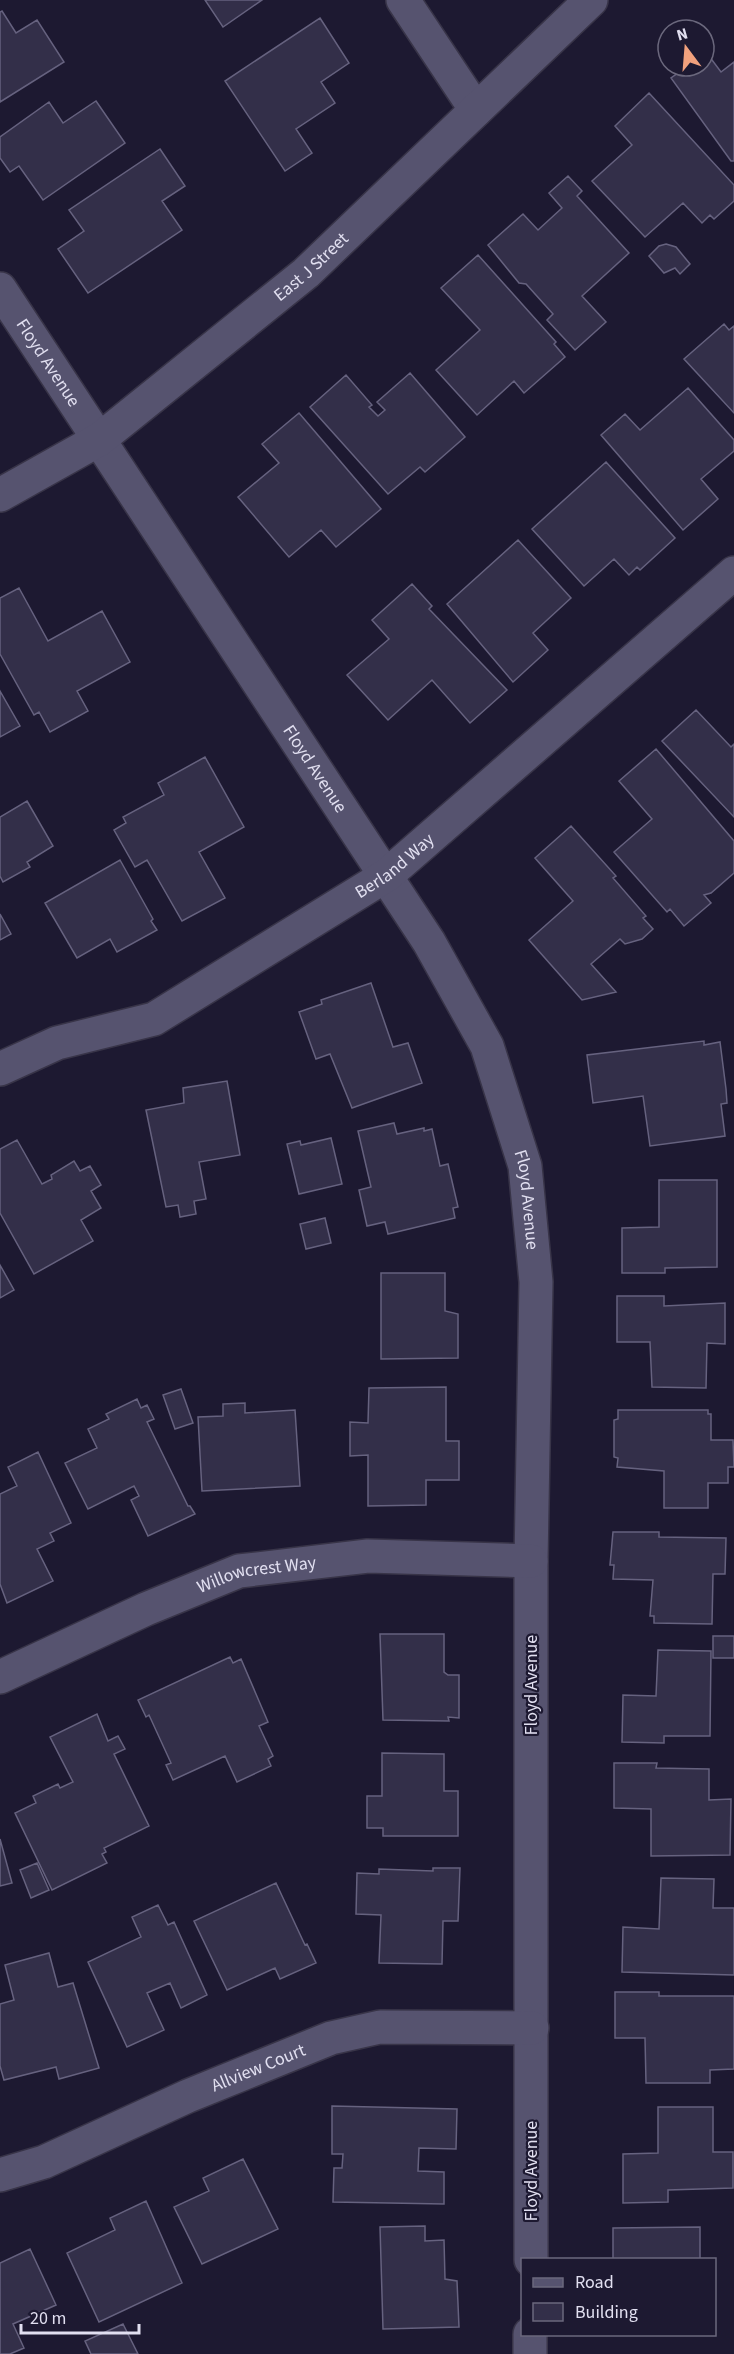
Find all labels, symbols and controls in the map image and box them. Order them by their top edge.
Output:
north arrow [656,18,716,78]
text: N [674,23,690,47]
street label: East J Street [268,227,354,307]
street label: Floyd Avenue [10,314,86,412]
street label: Floyd Avenue [277,720,353,818]
street label: Berland Way [350,827,440,905]
street label: Floyd Avenue [508,1147,545,1251]
street label: Willowcrest Way [193,1550,318,1600]
street label: Floyd Avenue [519,1635,544,1735]
street label: Allview Court [208,2038,309,2098]
street label: Floyd Avenue [519,2121,544,2221]
legend [521,2258,716,2336]
text: Road [575,2270,614,2295]
scale bar [21,2297,140,2335]
text: Building [575,2300,638,2325]
text: 20 m [30,2306,66,2331]

